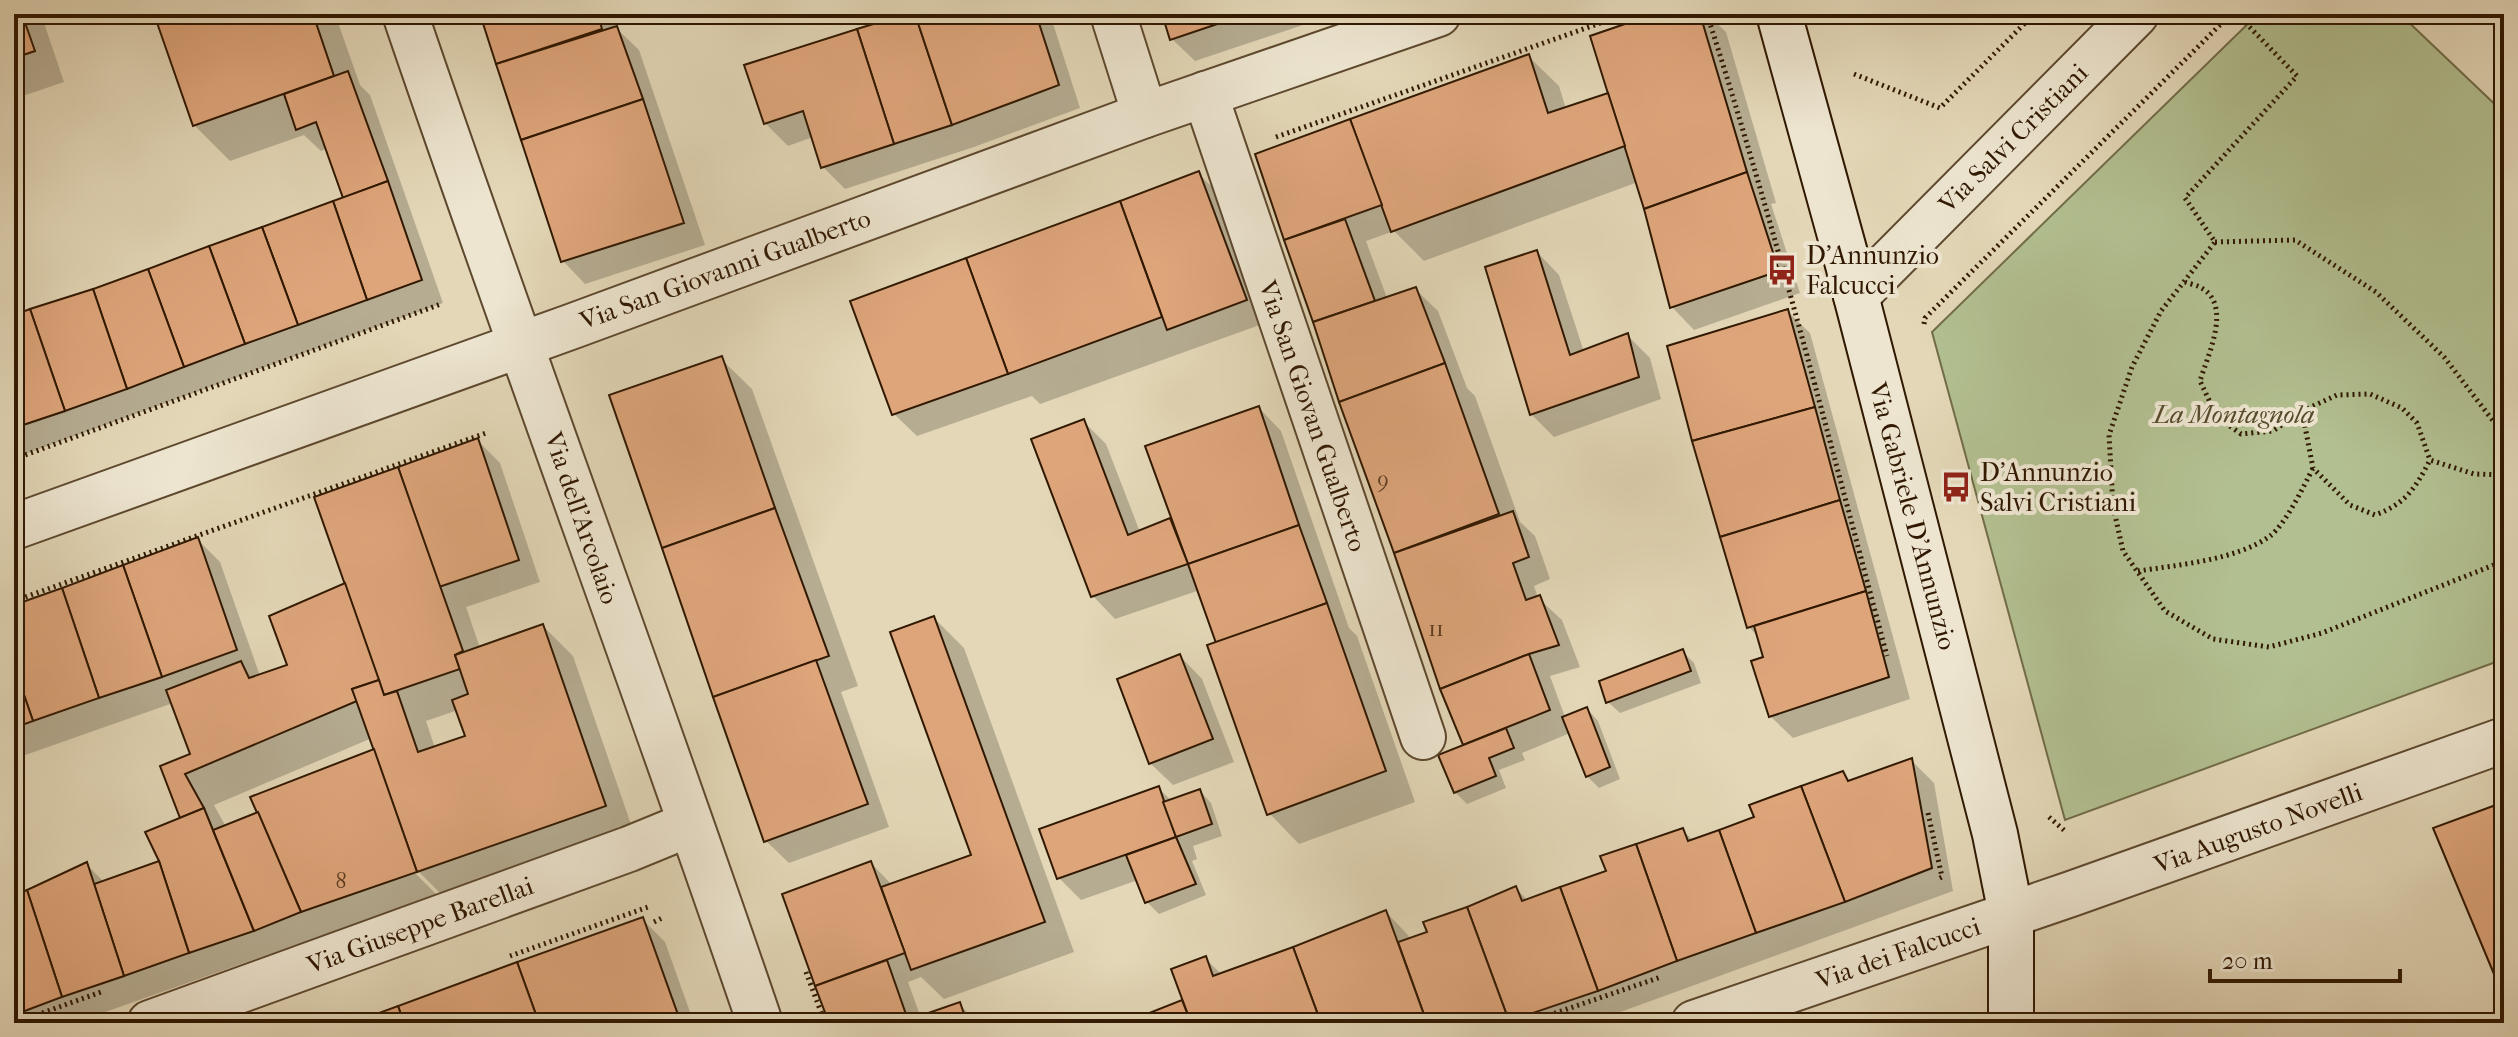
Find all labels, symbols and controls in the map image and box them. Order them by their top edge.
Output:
street label: Via Salvi Cristiani [1932,57,2095,220]
street label: Via San Giovanni Gualberto [574,202,875,337]
place label: D'Annunzio Falcucci [1806,240,1939,301]
bus stop icon: D'Annunzio Falcucci [1765,253,1799,287]
street label: Via San Giovan Gualberto [1251,276,1374,556]
street label: Via Gabriele D'Annunzio [1862,378,1963,653]
park label: La Montagnola [2151,399,2315,430]
street label: Via dell'Arcolaio [537,427,625,608]
place label: D'Annunzio Salvi Cristiani [1980,457,2136,518]
house number: 9 [1377,467,1389,493]
bus stop icon: D'Annunzio Salvi Cristiani [1939,470,1973,504]
house number: 11 [1428,616,1444,642]
street label: Via Augusto Novelli [2149,776,2367,881]
house number: 8 [335,868,347,894]
street label: Via Giuseppe Barellai [302,870,538,981]
street label: Via dei Falcucci [1811,911,1985,996]
scale bar [2210,933,2400,983]
text: 20 m [2222,947,2273,975]

